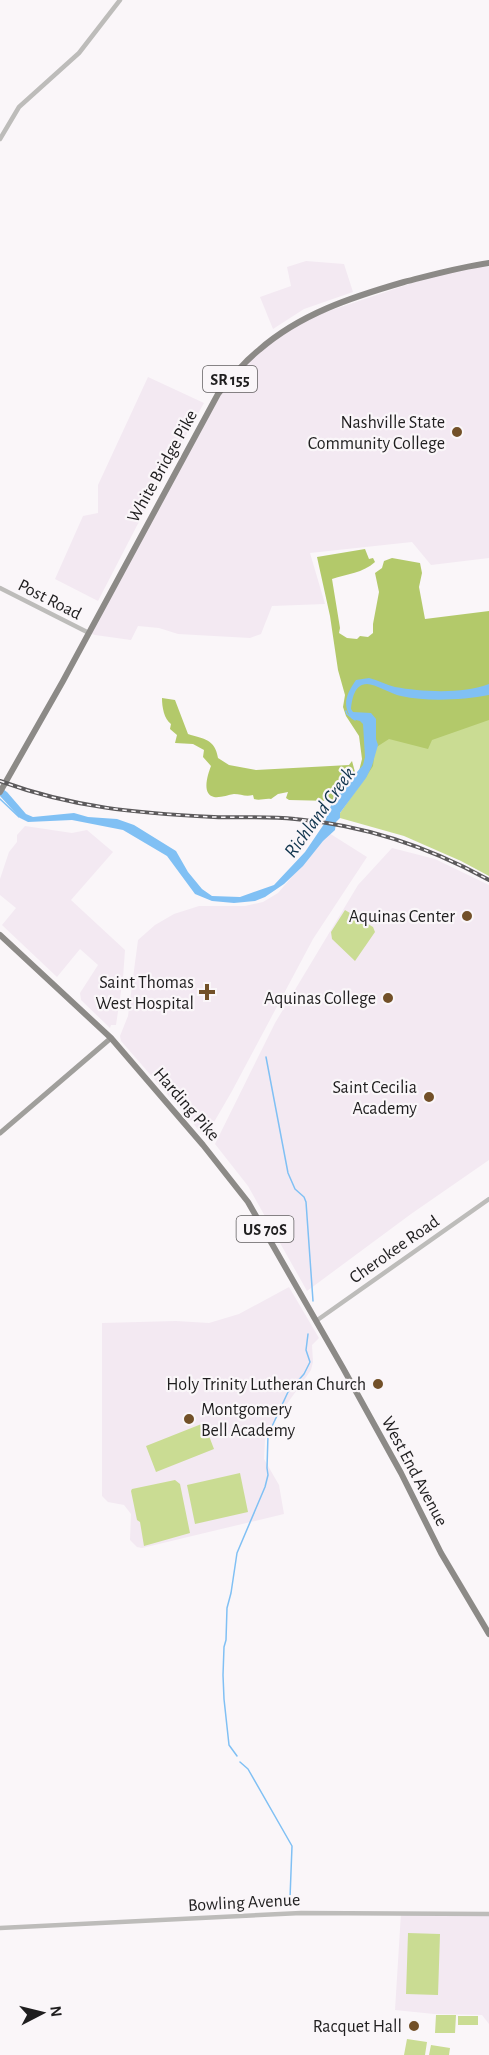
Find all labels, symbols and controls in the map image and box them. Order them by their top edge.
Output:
road number: SR 155 [203,366,257,392]
street label: White Bridge Pike [125,407,201,526]
place label: Nashville State Community College [308,414,445,453]
marker: Nashville State Community College [450,425,464,439]
street label: Post Road [15,576,84,623]
water label: Richland Creek [280,764,359,861]
place label: Aquinas Center [349,908,455,926]
marker: Aquinas Center [460,909,474,923]
place label: Saint Thomas West Hospital [96,974,194,1013]
marker: Saint Thomas West Hospital [198,983,216,1001]
place label: Aquinas College [264,990,376,1008]
marker: Aquinas College [381,991,395,1005]
street label: Harding Pike [150,1065,223,1145]
place label: Saint Cecilia Academy [332,1079,417,1118]
marker: Saint Cecilia Academy [422,1090,436,1104]
street label: Cherokee Road [346,1212,443,1287]
road number: US 70S [236,1216,294,1242]
place label: Holy Trinity Lutheran Church [166,1376,366,1394]
marker: Holy Trinity Lutheran Church [371,1377,385,1391]
place label: Montgomery Bell Academy [201,1401,295,1440]
marker: Montgomery Bell Academy [182,1412,196,1426]
street label: West End Avenue [378,1414,451,1529]
street label: Bowling Avenue [187,1891,301,1915]
north arrow [12,1983,72,2043]
text: N [47,2005,65,2018]
place label: Racquet Hall [313,2018,402,2036]
marker: Racquet Hall [407,2019,421,2033]

